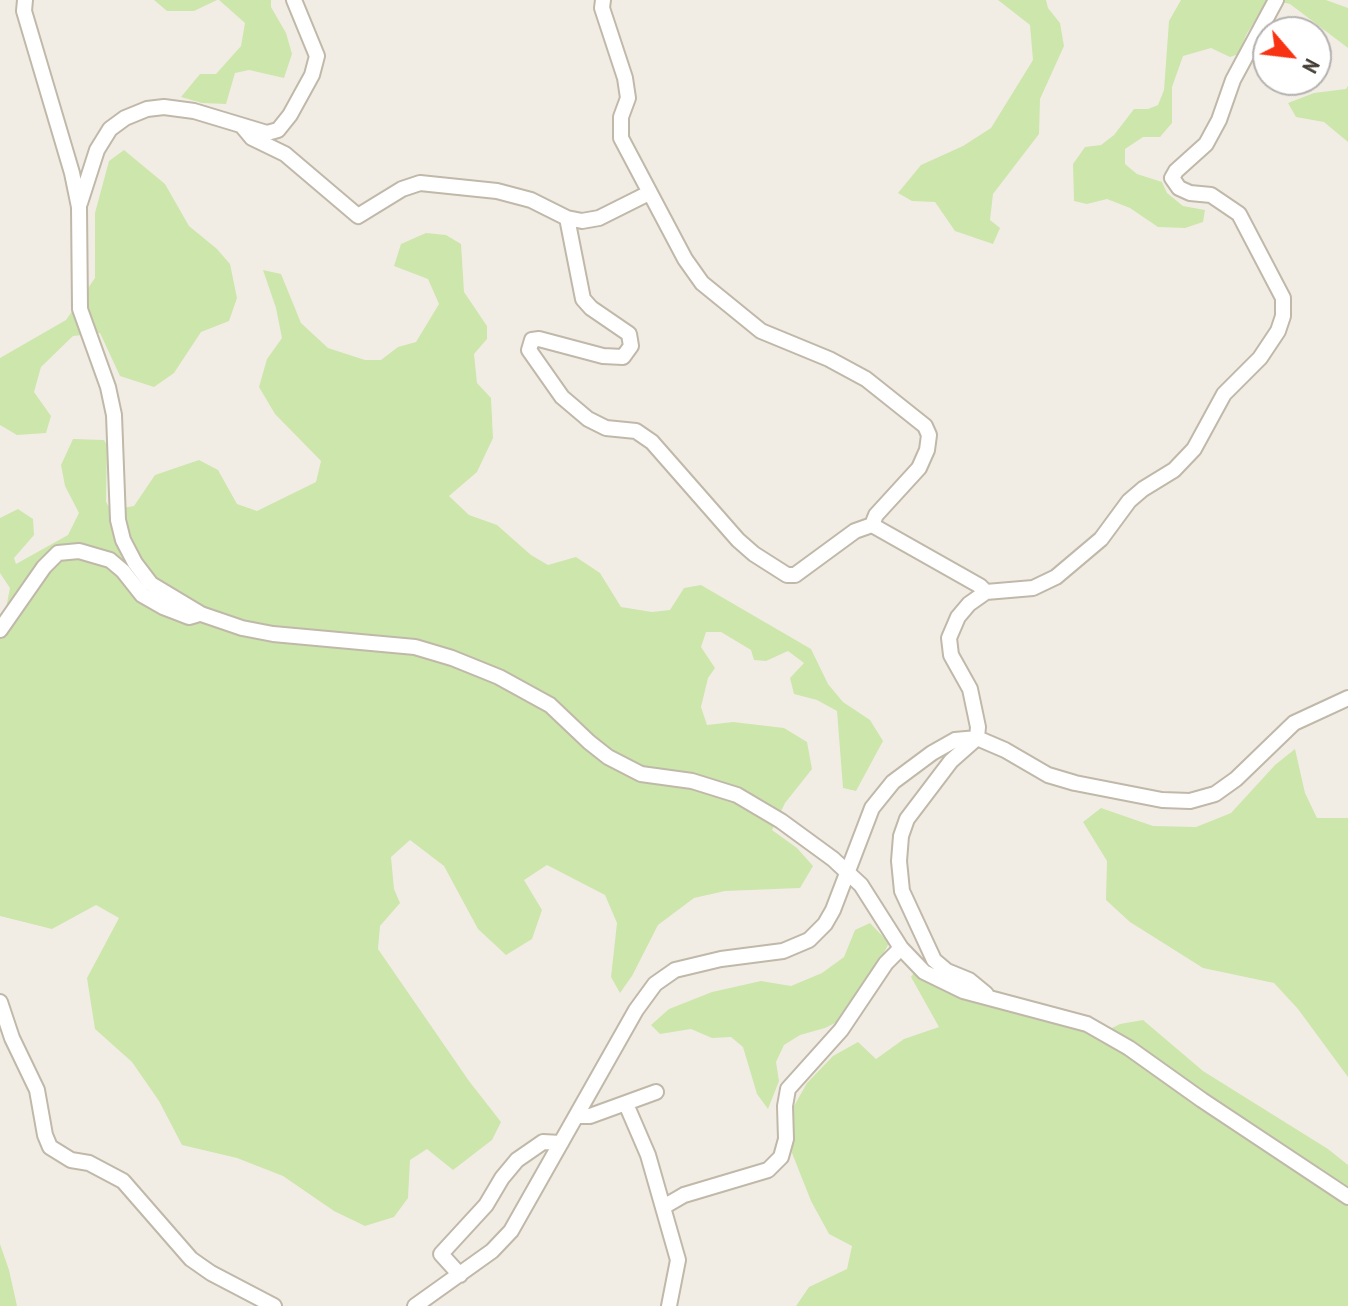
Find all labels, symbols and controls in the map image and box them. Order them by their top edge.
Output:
north arrow [1252,16,1332,96]
text: N [1296,54,1327,78]

